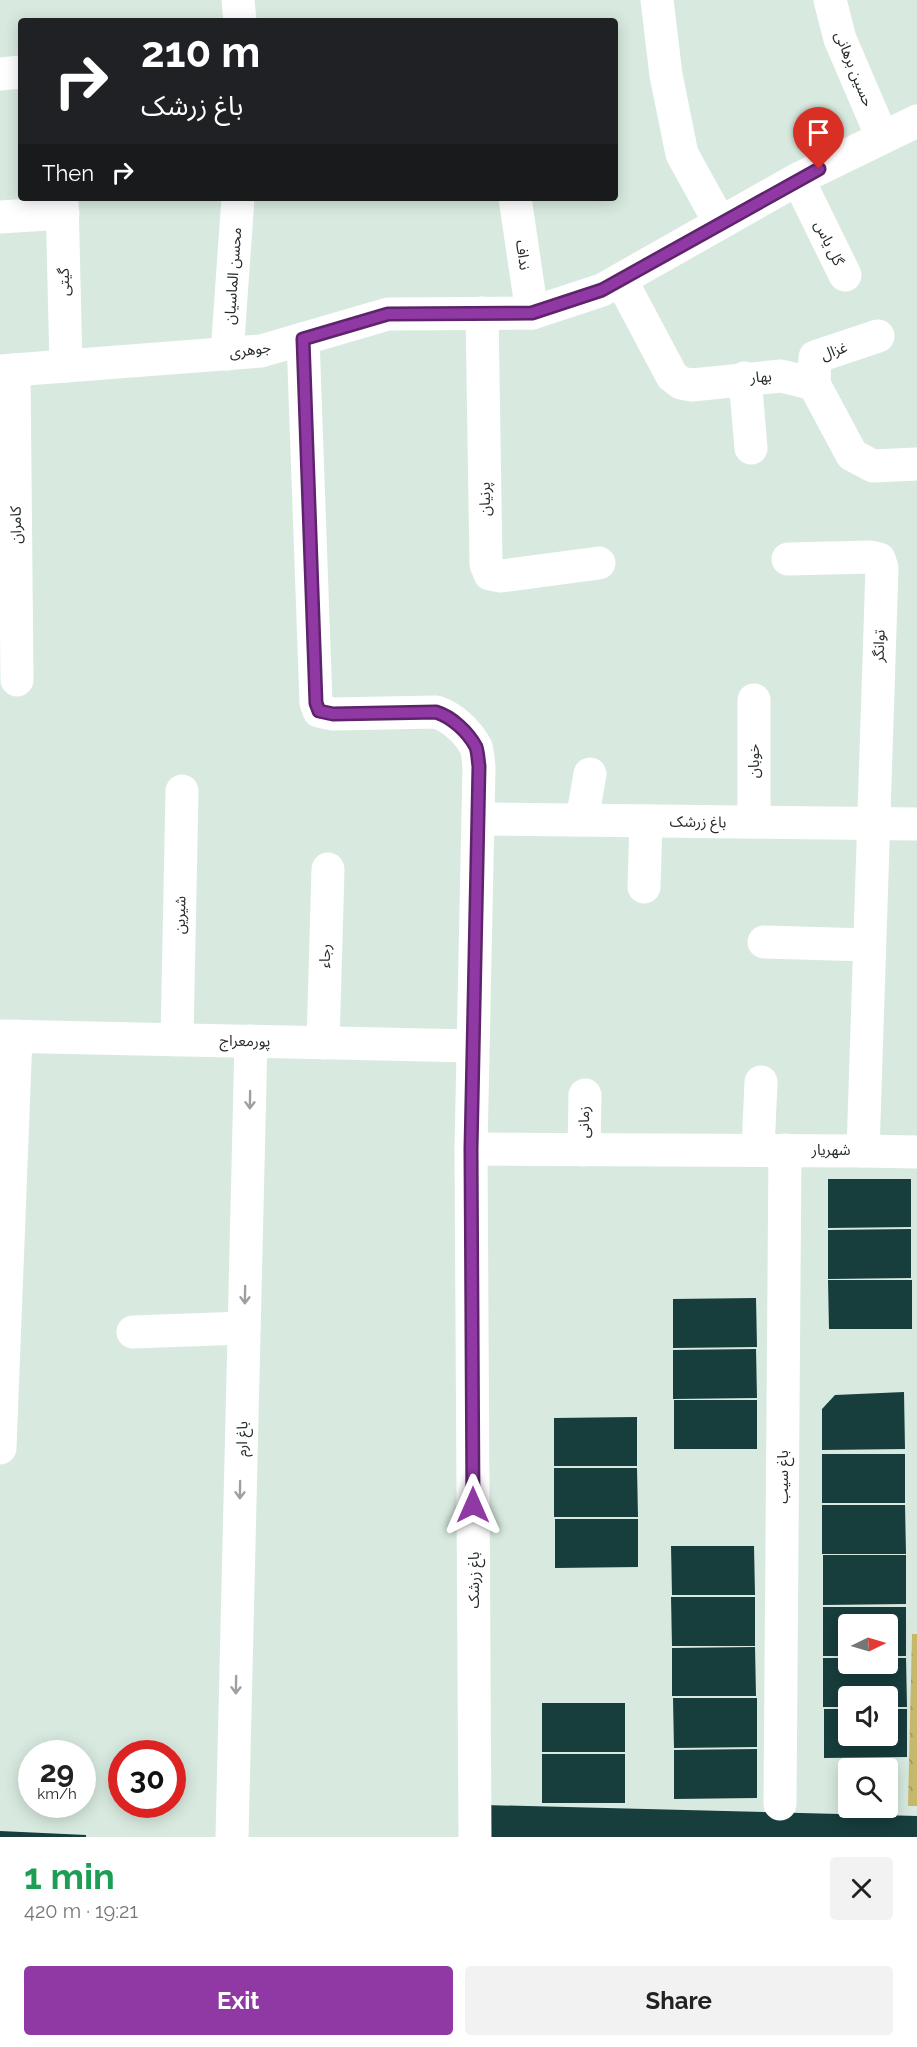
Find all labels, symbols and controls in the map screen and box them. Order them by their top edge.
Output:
text: 210 m [141,28,260,77]
street label: حسین برهانی [831,29,877,109]
icon: right [42,42,120,120]
text: باغ زرشک [141,90,243,121]
pin [793,107,844,169]
icon: arrive [802,116,835,149]
icon: right [106,156,139,189]
text: Then [42,160,94,186]
street label: گل یاس [810,218,848,269]
street label: محسن الماسیان [221,227,245,325]
street label: نداف [512,239,534,271]
street label: گیتی [55,267,73,296]
street label: جوهری [228,338,272,362]
street label: غزال [818,338,850,364]
street label: بهار [749,367,772,387]
street label: پرنیان [476,482,495,516]
street label: کامران [7,505,25,544]
street label: توانگر [869,629,889,664]
street label: خوبان [745,744,763,778]
street label: باغ زرشک [669,813,727,834]
street label: شیرین [171,895,189,934]
street label: رجاء [316,944,334,968]
street label: پورمعراج [219,1032,271,1053]
one-way arrow [244,1089,256,1109]
street label: زمانی [575,1106,593,1138]
street label: شهریار [810,1141,851,1159]
one-way arrow [239,1284,251,1304]
street label: باغ ارم [233,1421,254,1457]
street label: باغ سیب [774,1450,795,1504]
position arrow [441,1473,505,1537]
one-way arrow [235,1479,246,1499]
street label: باغ زرشک [465,1552,486,1608]
north arrow [838,1614,898,1674]
map controls [838,1614,898,1818]
one-way arrow [230,1674,241,1694]
button: sound [838,1686,898,1746]
speed limit sign: 30 [108,1740,186,1818]
text: 29 [40,1754,74,1789]
button: search [838,1758,898,1818]
text: km/h [37,1785,77,1803]
text: 1 min [24,1855,115,1897]
button: close [830,1857,893,1920]
text: 420 m · 19:21 [24,1899,138,1923]
button: Exit [24,1966,453,2035]
button: Share [465,1966,893,2035]

